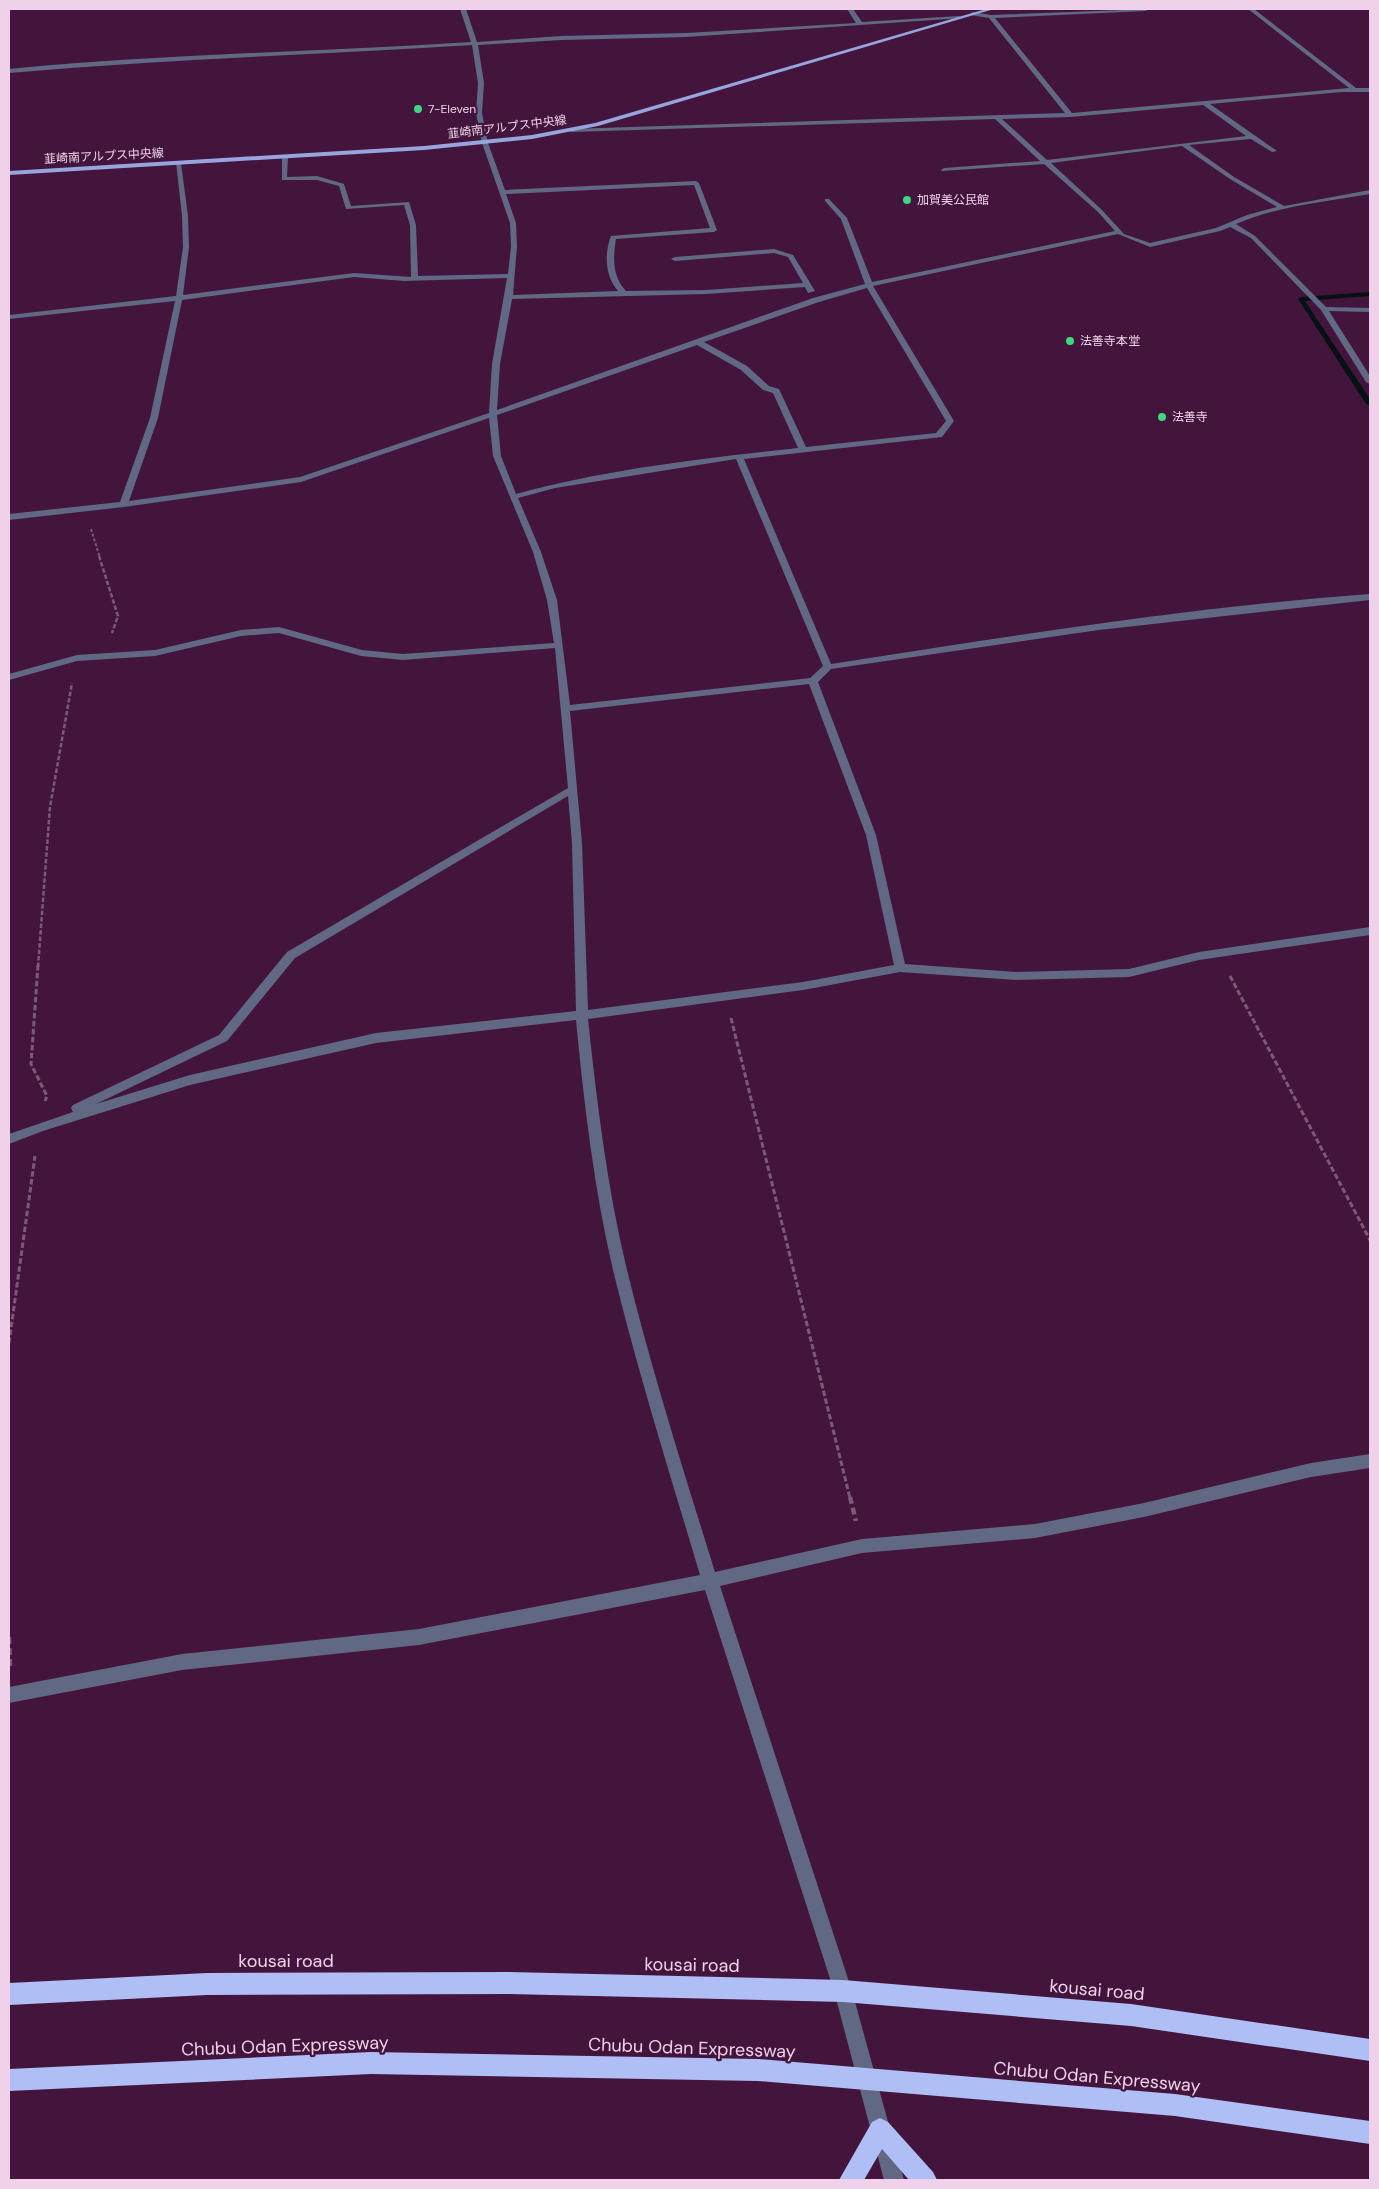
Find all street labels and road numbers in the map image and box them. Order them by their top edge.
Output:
street label: 韮崎南アルプス中央線 [447,112,567,142]
street label: 韮崎南アルプス中央線 [44,145,164,167]
street label: kousai road [238,1949,334,1973]
street label: kousai road [644,1952,740,1978]
street label: kousai road [1048,1974,1146,2006]
street label: Chubu Odan Expressway [181,2030,389,2062]
street label: Chubu Odan Expressway [588,2032,796,2064]
street label: Chubu Odan Expressway [993,2056,1201,2098]

